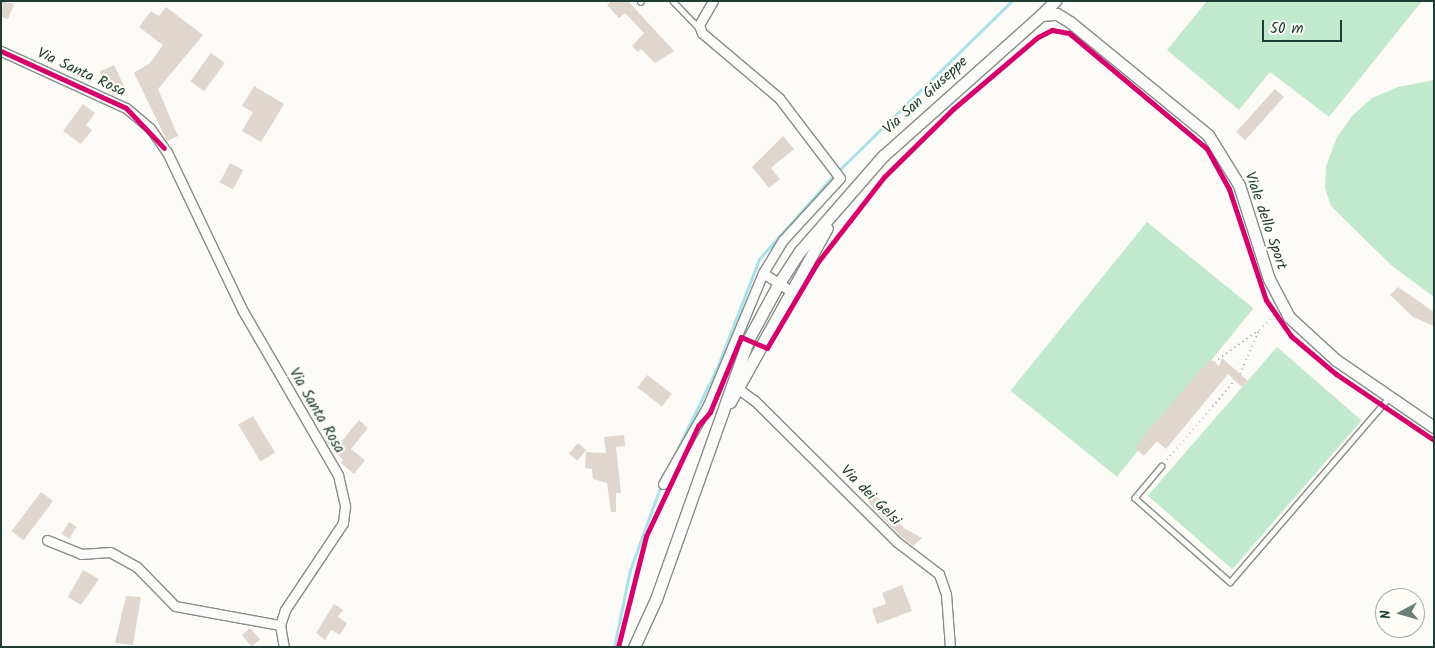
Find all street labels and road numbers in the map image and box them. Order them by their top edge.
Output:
street label: Via Santa Rosa [34,45,128,101]
street label: Via San Giuseppe [880,53,972,139]
street label: Viale dello Sport [1240,170,1290,272]
street label: Via Santa Rosa [284,365,348,457]
street label: Via dei Gelsi [836,462,904,530]

